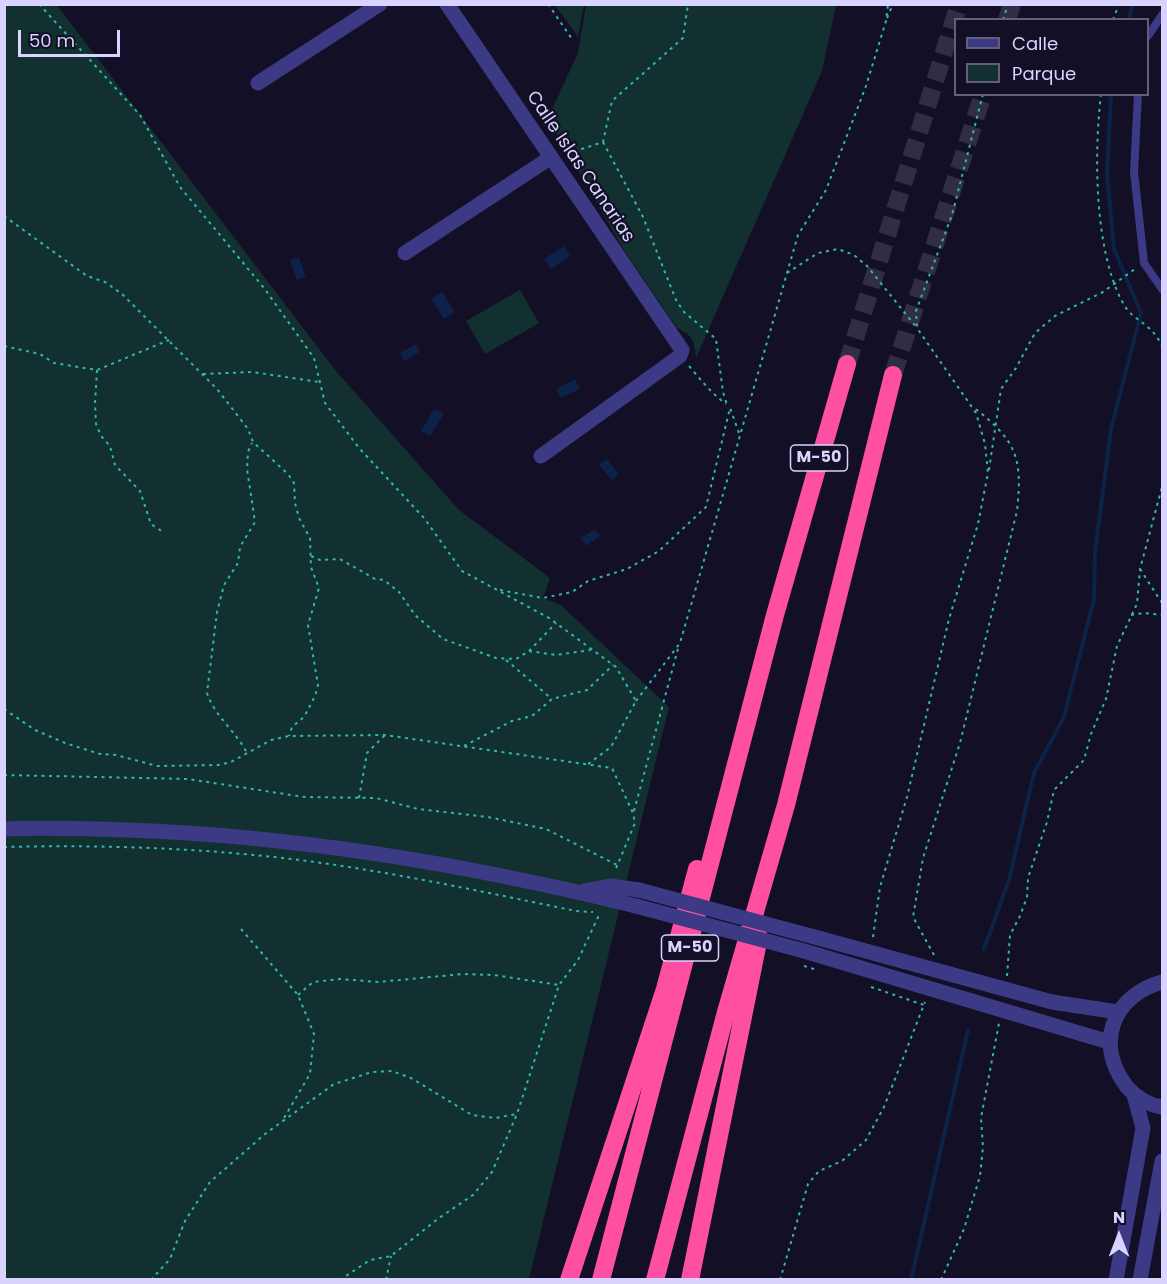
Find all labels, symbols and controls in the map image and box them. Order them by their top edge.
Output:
scale bar [21,18,123,56]
legend [954,18,1149,96]
text: 50 m [29,28,75,53]
text: Calle [1012,31,1058,56]
text: Parque [1012,61,1076,86]
street label: Calle Islas Canarias [521,87,639,247]
road number: M-50 [790,445,848,471]
road number: M-50 [662,935,718,961]
north arrow [1089,1206,1149,1266]
text: N [1113,1206,1125,1229]

